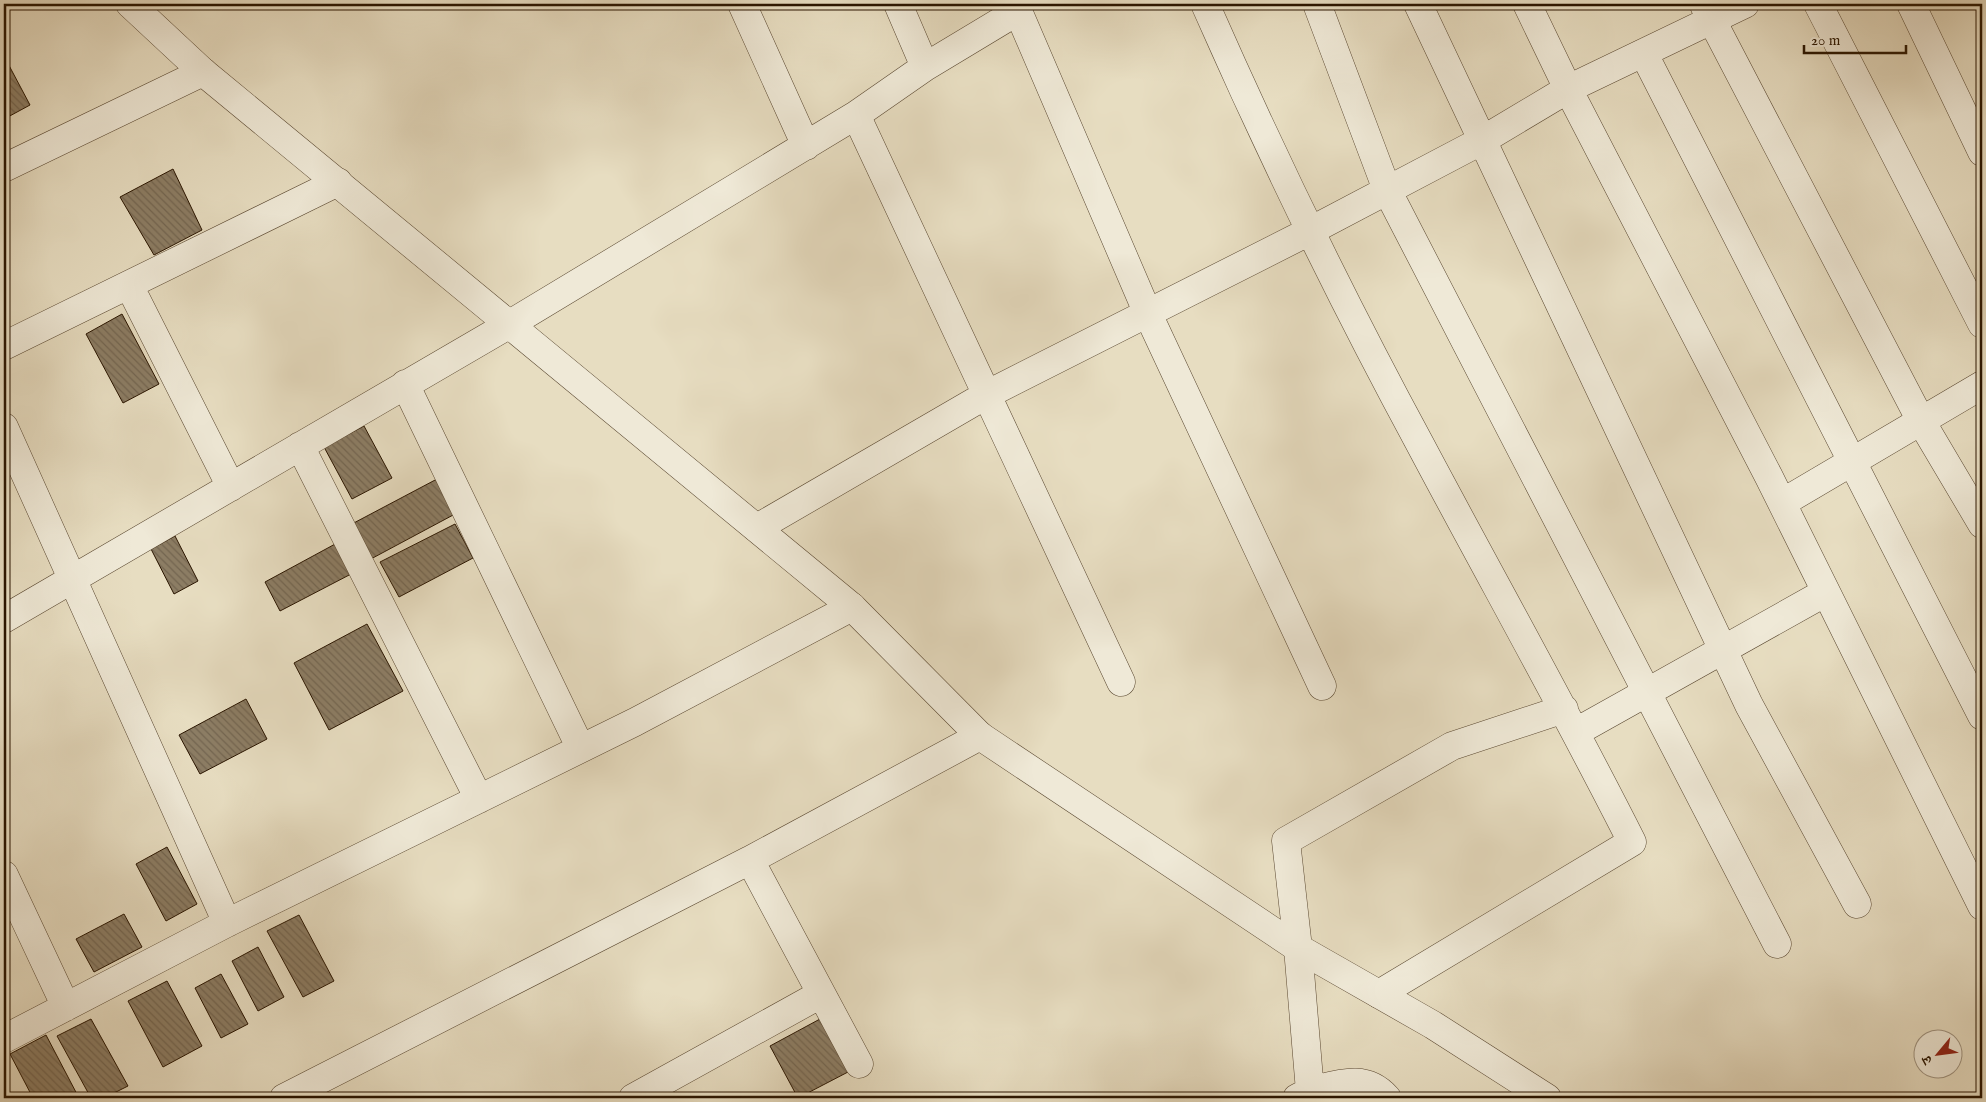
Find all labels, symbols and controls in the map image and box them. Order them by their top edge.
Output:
scale bar [1804,22,1906,54]
text: 20 m [1811,31,1841,50]
north arrow [1914,1030,1964,1080]
text: उ [1917,1052,1938,1068]

